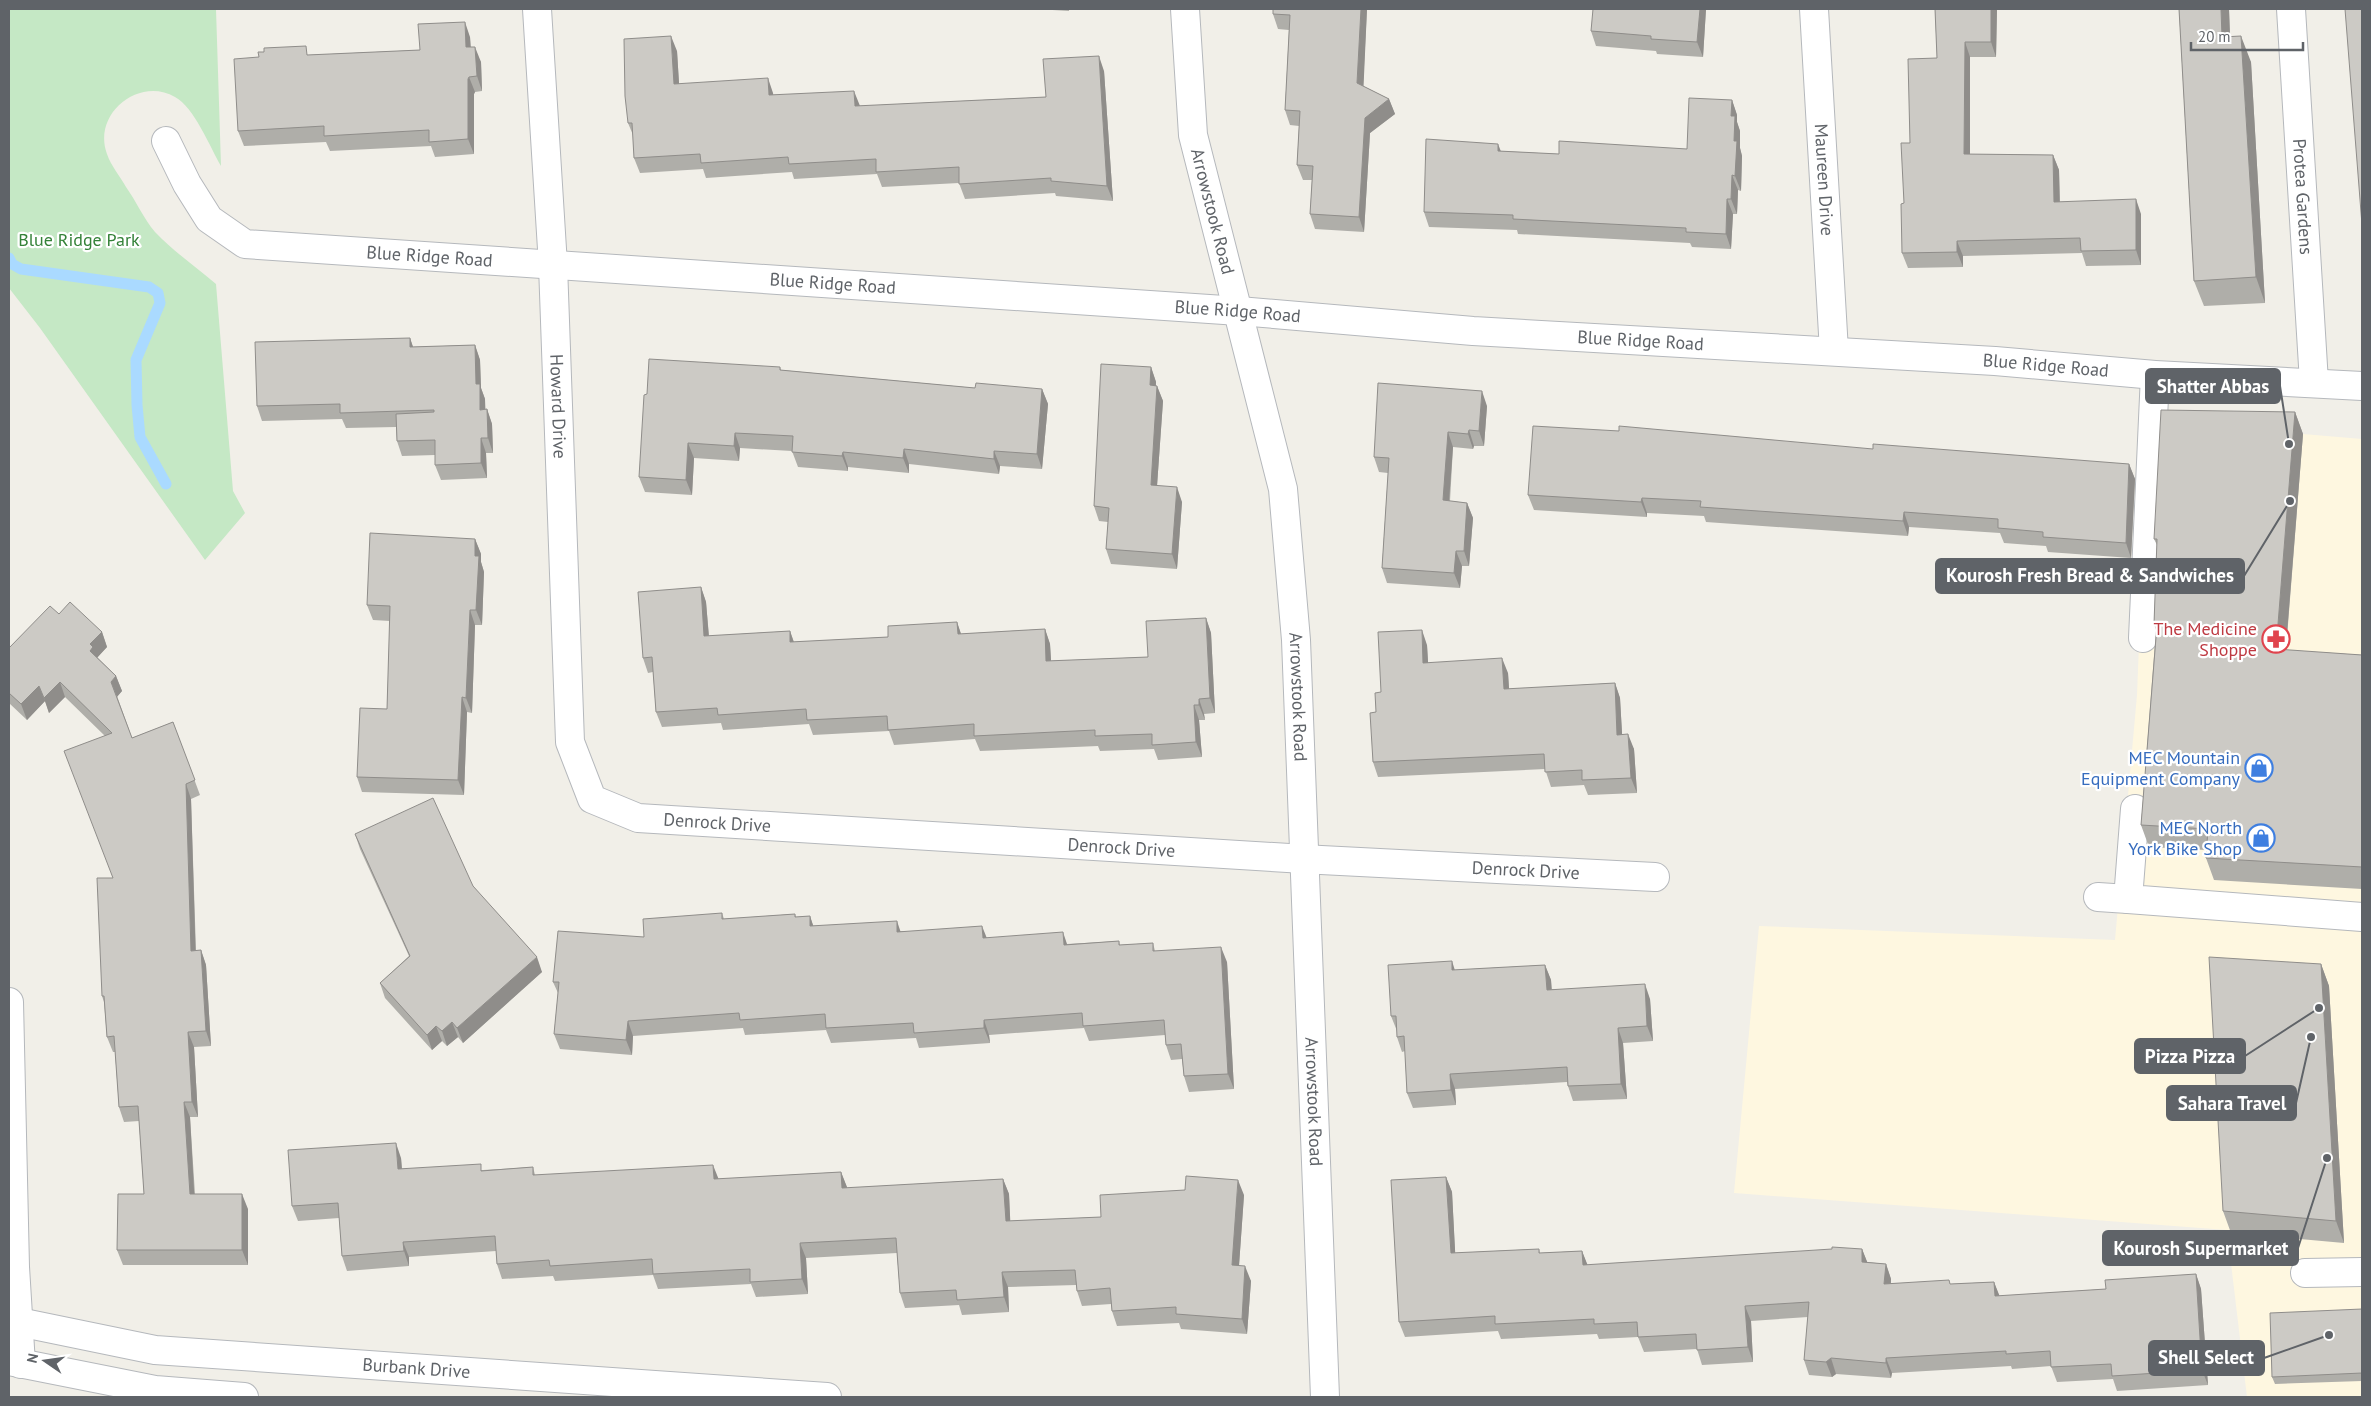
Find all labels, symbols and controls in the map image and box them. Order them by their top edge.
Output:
scale bar [2191,20,2304,52]
text: 20 m [2198,27,2231,46]
street label: Maureen Drive [1810,123,1839,236]
street label: Protea Gardens [2288,138,2318,255]
street label: Arrowstook Road [1186,146,1240,277]
park label: Blue Ridge Park [18,228,140,251]
street label: Blue Ridge Road [366,240,493,272]
street label: Blue Ridge Road [769,267,897,299]
street label: Blue Ridge Road [1174,295,1302,327]
street label: Blue Ridge Road [1577,325,1704,355]
street label: Blue Ridge Road [1982,348,2110,382]
street label: Howard Drive [545,354,572,459]
callout: Shatter Abbas [2146,369,2280,403]
text: Shatter Abbas [2157,374,2269,398]
callout: Kourosh Fresh Bread & Sandwiches [1936,559,2244,593]
text: Kourosh Fresh Bread & Sandwiches [1946,563,2234,587]
place label: The Medicine Shoppe [2153,617,2257,661]
pharmacy icon: The Medicine Shoppe [2261,624,2291,654]
street label: Arrowstook Road [1284,631,1313,762]
place label: MEC Mountain Equipment Company [2081,746,2241,790]
shop icon: MEC Mountain Equipment Company [2244,753,2274,783]
street label: Denrock Drive [663,808,772,837]
place label: MEC North York Bike Shop [2128,816,2242,860]
shop icon: MEC North York Bike Shop [2246,823,2276,853]
street label: Denrock Drive [1067,832,1176,862]
street label: Denrock Drive [1471,856,1580,884]
street label: Arrowstook Road [1300,1037,1328,1167]
callout: Pizza Pizza [2135,1039,2245,1073]
text: Pizza Pizza [2145,1044,2235,1068]
callout: Sahara Travel [2167,1086,2296,1120]
text: Sahara Travel [2178,1091,2287,1115]
callout: Kourosh Supermarket [2103,1231,2298,1265]
text: Kourosh Supermarket [2114,1236,2289,1260]
north arrow [20,1336,70,1386]
callout: Shell Select [2149,1341,2264,1375]
text: Shell Select [2158,1345,2254,1369]
text: N [23,1352,42,1365]
street label: Burbank Drive [362,1353,471,1383]

